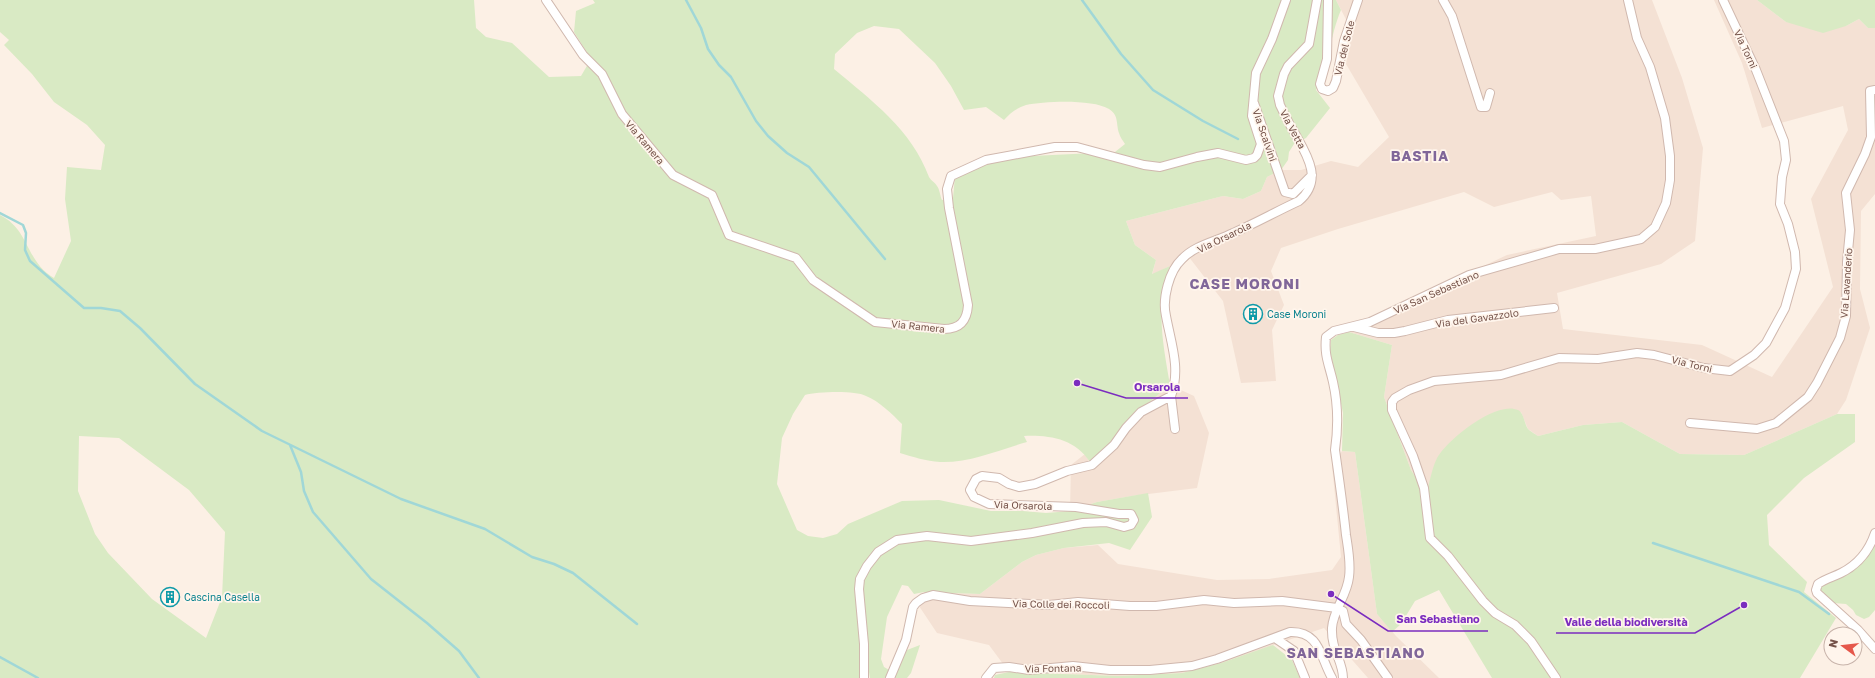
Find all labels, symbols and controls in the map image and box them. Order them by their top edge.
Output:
street label: Via del Sole [1331,19,1357,77]
street label: Via Torni [1732,28,1760,70]
street label: Via Scalvini [1250,107,1280,163]
street label: Via Vetta [1278,107,1308,151]
street label: Via Ramera [623,117,667,167]
district label: BASTIA [1391,147,1449,164]
street label: Via Orsarola [1195,219,1253,255]
street label: Via Lavanderio [1838,247,1854,319]
street label: Via San Sebastiano [1392,268,1480,316]
district label: CASE MORONI [1189,275,1301,292]
building icon: Case Moroni [1242,303,1264,325]
street label: Via del Gavazzolo [1435,306,1519,330]
place label: Case Moroni [1267,308,1326,320]
street label: Via Ramera [891,317,945,335]
street label: Via Torni [1670,353,1714,375]
callout: Orsarola [1126,375,1188,398]
text: Orsarola [1134,380,1180,393]
street label: Via Orsarola [994,498,1052,512]
building icon: Cascina Casella [159,586,181,608]
place label: Cascina Casella [184,591,260,603]
street label: Via Colle dei Roccoli [1012,597,1110,611]
callout: San Sebastiano [1388,608,1488,631]
callout: Valle della biodiversità [1556,610,1695,633]
text: San Sebastiano [1396,612,1480,625]
text: Valle della biodiversità [1564,615,1688,628]
north arrow [1823,626,1863,666]
text: N [1825,638,1840,649]
district label: SAN SEBASTIANO [1286,644,1426,661]
street label: Via Fontana [1024,662,1082,674]

